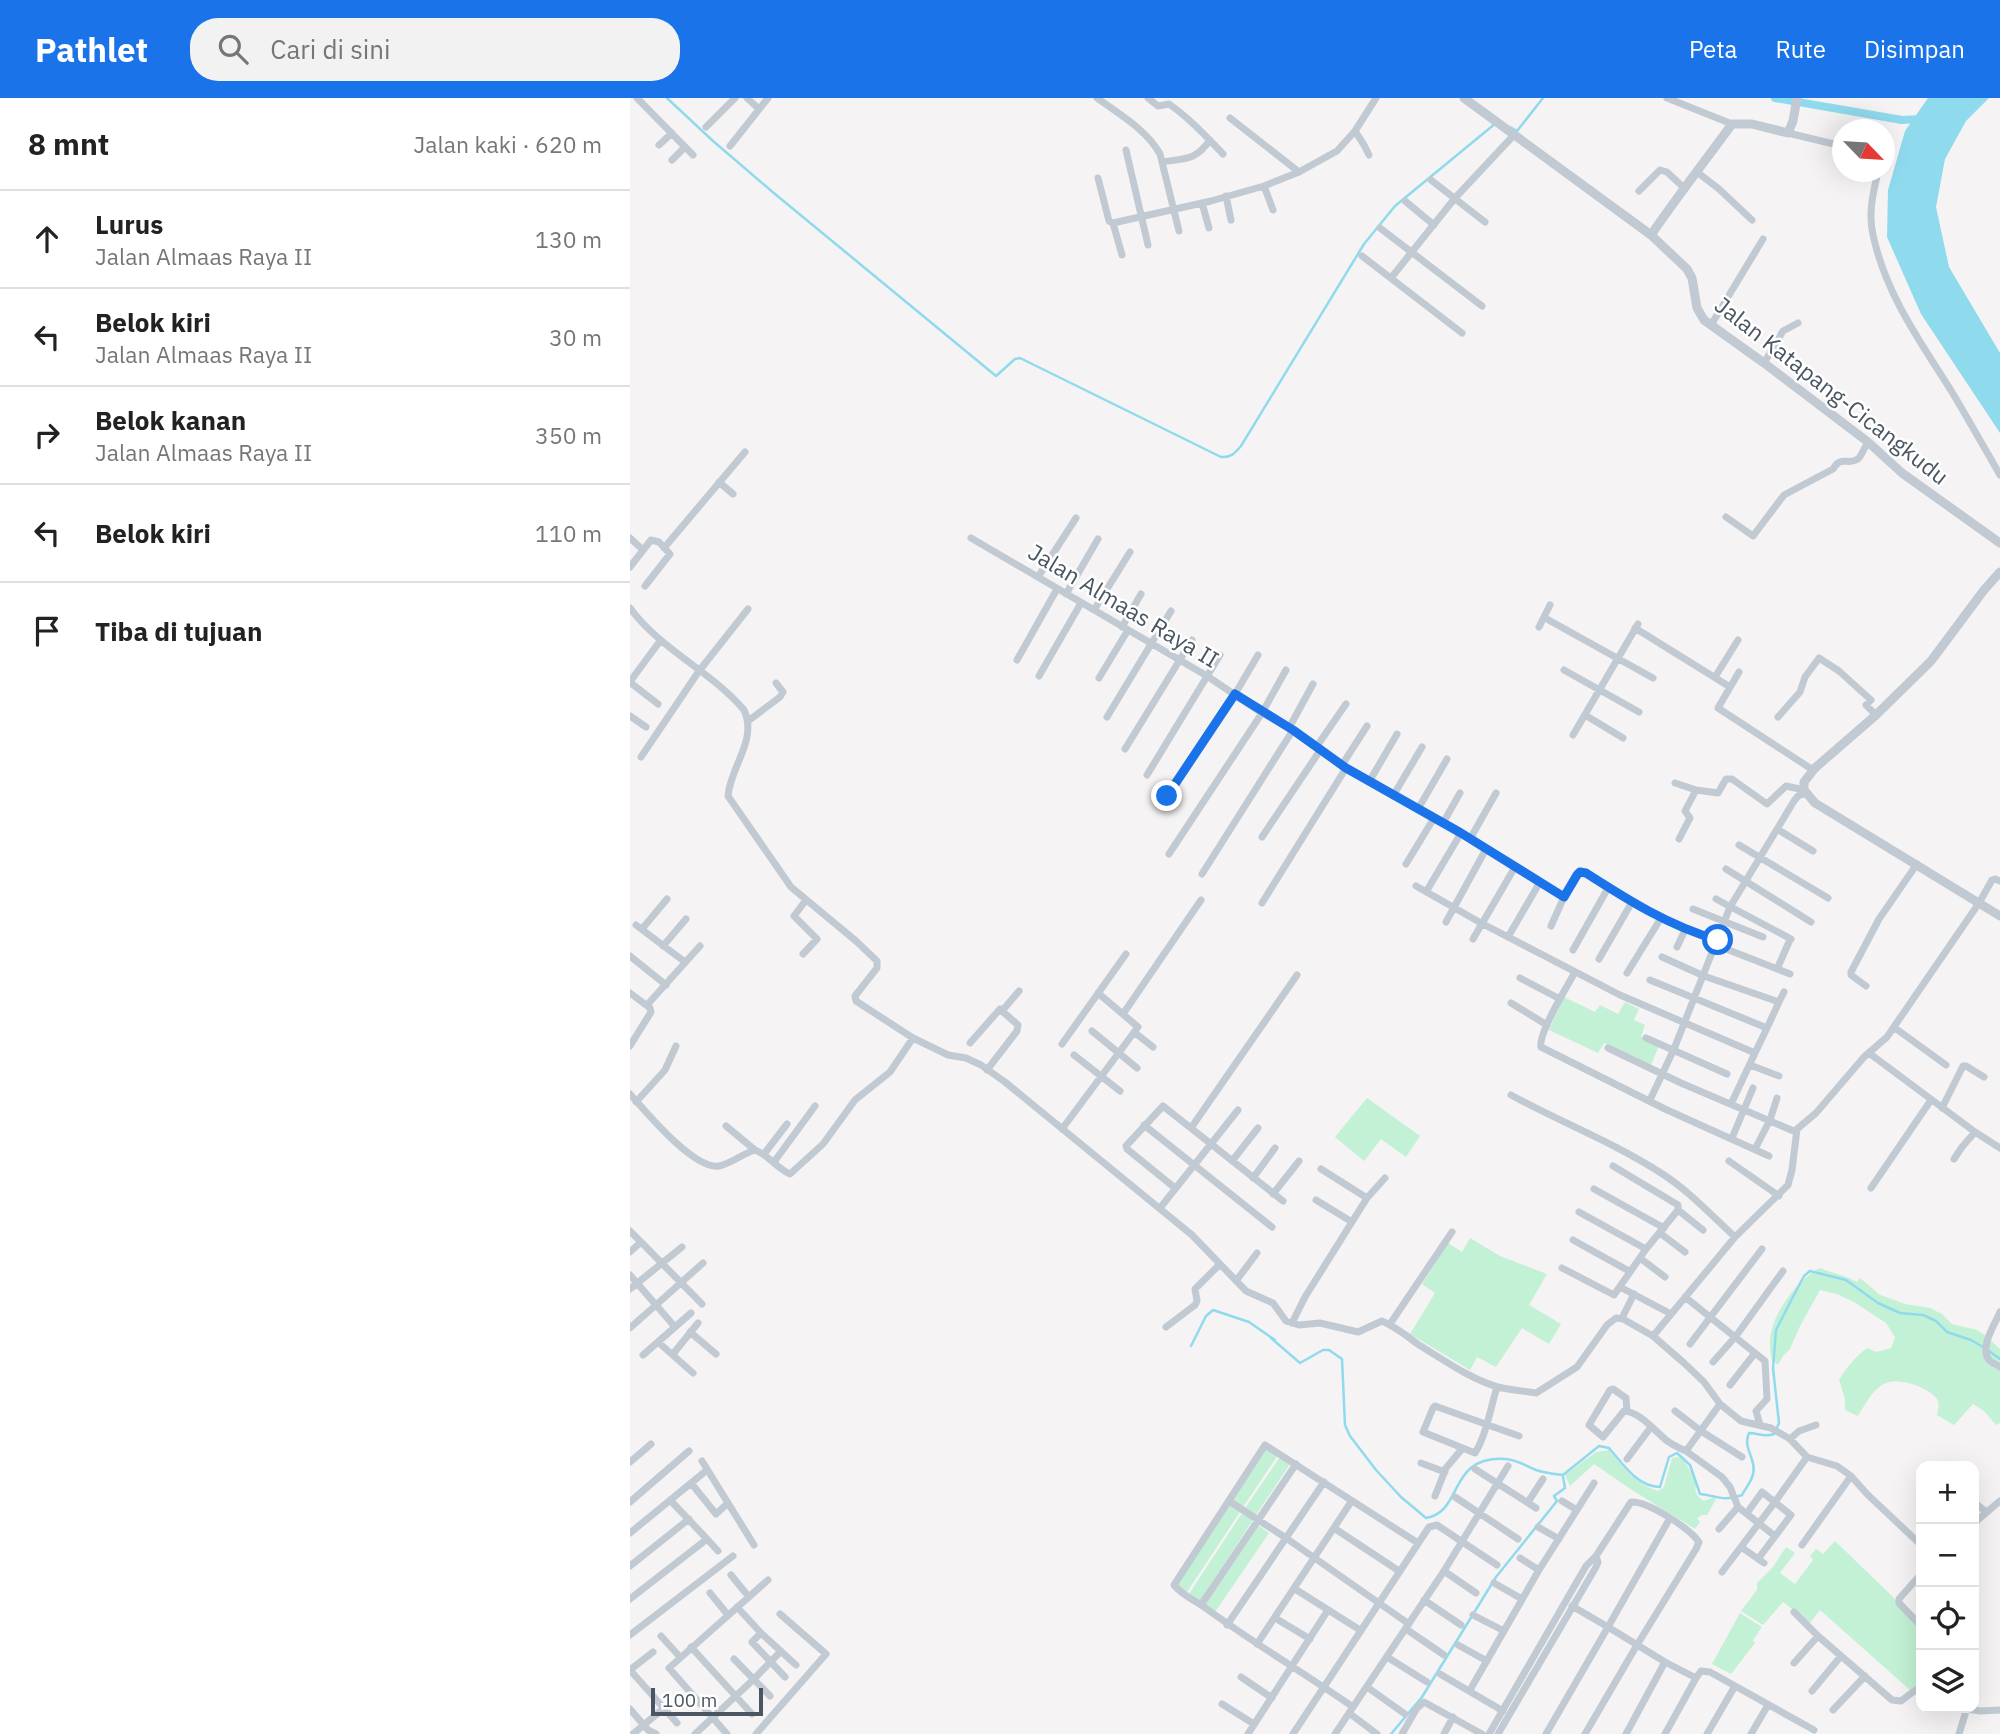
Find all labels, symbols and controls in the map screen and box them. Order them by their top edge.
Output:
search box [190,18,680,81]
text: Pathlet [35,28,148,71]
icon: search [214,30,252,68]
text: Cari di sini [270,32,391,66]
text: Peta [1689,33,1737,65]
text: Rute [1775,33,1826,65]
text: Disimpan [1864,33,1965,65]
north arrow [1832,119,1895,182]
text: 8 mnt [28,124,109,163]
text: Jalan kaki · 620 m [414,129,602,159]
text: Lurus [95,207,163,241]
icon: ahead [28,220,66,258]
text: 130 m [535,224,602,254]
text: Jalan Almaas Raya II [95,241,312,271]
street label: Jalan Katapang-Cicangkudu [1709,289,1955,491]
text: Belok kiri [95,305,211,339]
icon: left [28,318,66,356]
text: 30 m [549,322,602,352]
text: Jalan Almaas Raya II [95,339,312,369]
text: Belok kanan [95,403,246,437]
icon: right [28,416,66,454]
text: 350 m [535,420,602,450]
text: Jalan Almaas Raya II [95,437,312,467]
icon: left [28,514,66,552]
text: Belok kiri [95,516,211,550]
text: 110 m [535,518,602,548]
street label: Jalan Almaas Raya II [1023,536,1225,674]
icon: arrive [28,612,66,650]
text: Tiba di tujuan [95,614,262,648]
route end [1151,780,1182,811]
route start [1702,924,1733,955]
map controls [1916,1461,1979,1713]
button: + [1916,1461,1979,1524]
button: − [1916,1524,1979,1587]
button: locate [1916,1587,1979,1650]
button: layers [1916,1650,1979,1713]
scale bar [651,1685,763,1717]
text: 100 m [662,1688,717,1712]

